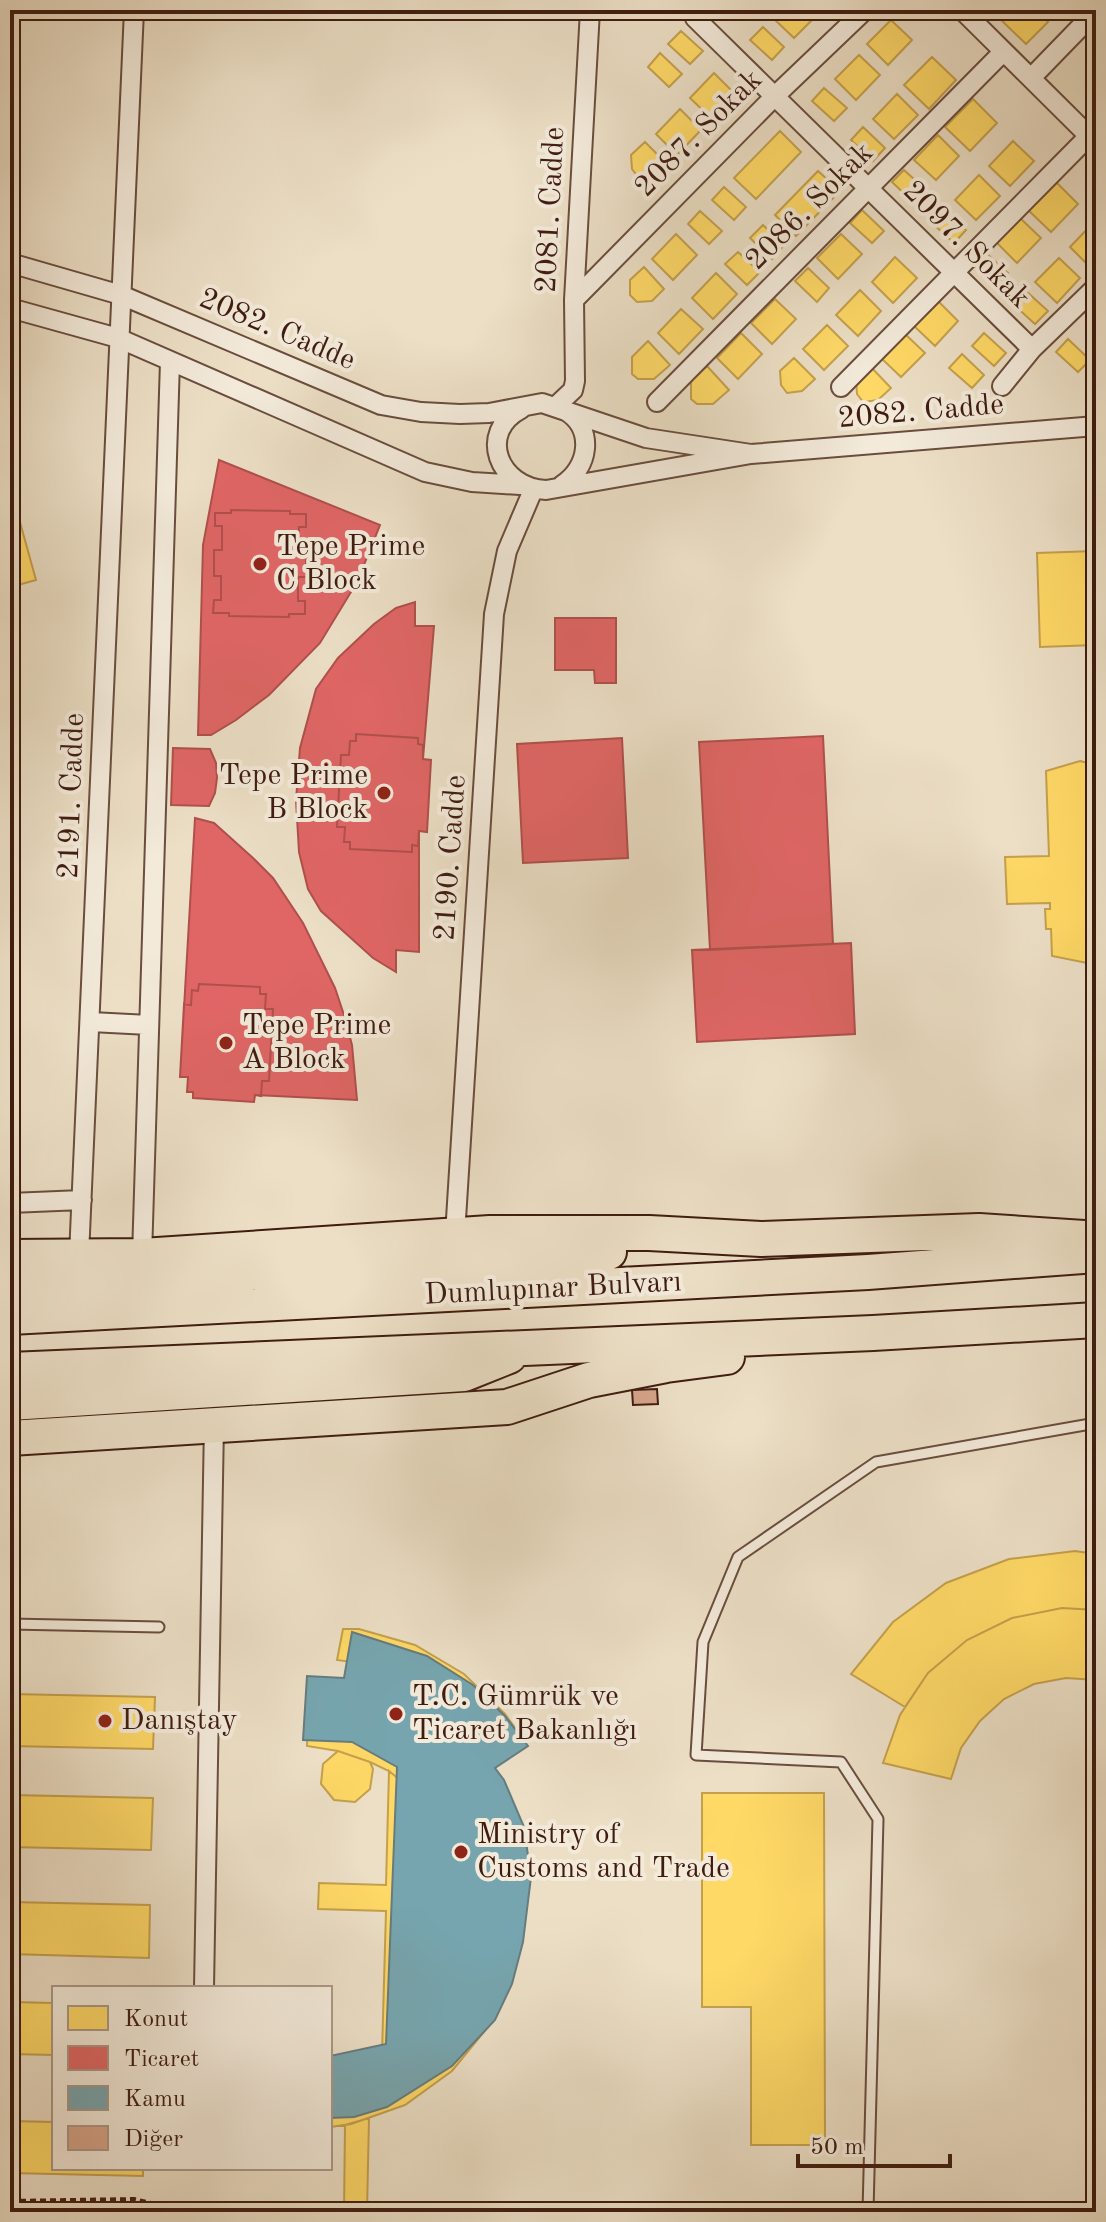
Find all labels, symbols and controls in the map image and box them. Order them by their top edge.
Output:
street label: 2087. Sokak [630,65,768,203]
street label: 2081. Cadde [532,126,570,294]
street label: 2086. Sokak [741,138,879,276]
street label: 2097. Sokak [897,176,1035,314]
street label: 2082. Cadde [195,284,359,376]
street label: 2082. Cadde [837,390,1005,434]
place label: Tepe Prime C Block [276,532,425,596]
marker: Tepe Prime C Block [251,555,269,573]
street label: 2191. Cadde [54,712,90,880]
place label: Tepe Prime B Block [219,761,368,825]
street label: 2190. Cadde [430,774,472,942]
marker: Tepe Prime B Block [375,784,393,802]
place label: Tepe Prime A Block [242,1011,391,1075]
marker: Tepe Prime A Block [217,1034,235,1052]
street label: Dumlupınar Bulvarı [424,1267,682,1311]
place label: T.C. Gümrük ve Ticaret Bakanlığı [412,1682,637,1746]
marker: T.C. Gümrük ve Ticaret Bakanlığı [387,1705,405,1723]
place label: Danıştay [121,1706,237,1736]
marker: Danıştay [96,1712,114,1730]
place label: Ministry of Customs and Trade [477,1820,730,1884]
marker: Ministry of Customs and Trade [452,1843,470,1861]
legend [52,1986,332,2170]
text: Konut [124,2008,188,2032]
text: Ticaret [124,2048,199,2072]
text: Kamu [124,2088,186,2112]
scale bar [798,2118,950,2168]
text: Diğer [124,2128,183,2152]
text: 50 m [810,2136,864,2160]

